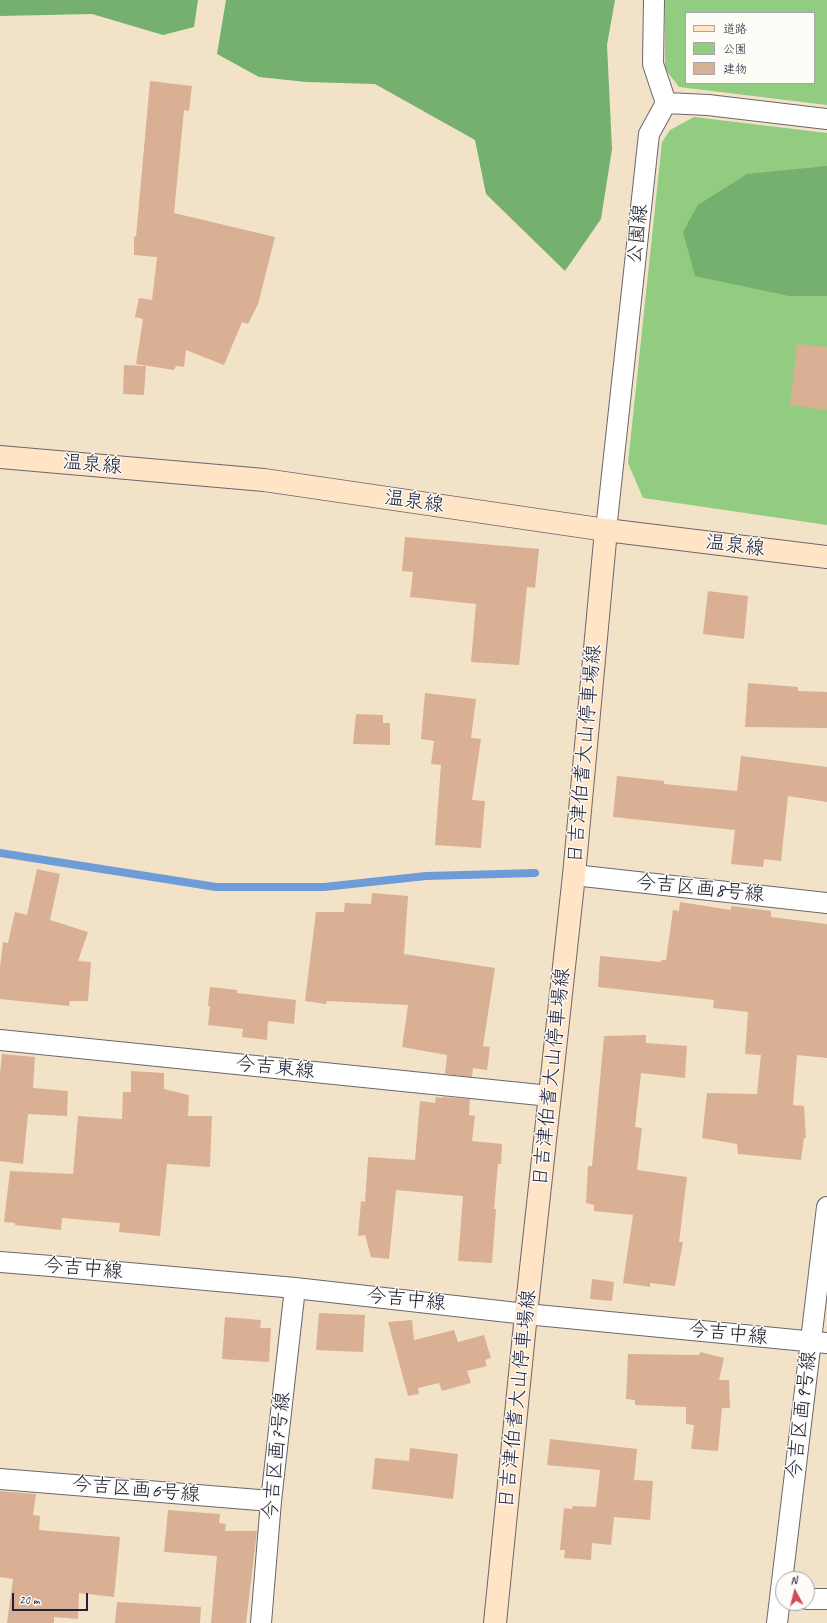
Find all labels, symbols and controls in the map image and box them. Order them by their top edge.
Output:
legend [685,12,815,84]
text: 道路 [723,21,747,37]
text: 公園 [723,41,747,57]
text: 建物 [723,61,747,77]
street label: 公園線 [623,203,653,265]
street label: 温泉線 [61,450,123,480]
street label: 温泉線 [383,486,445,518]
street label: 温泉線 [704,530,766,562]
street label: 日吉津伯耆大山停車場線 [563,643,607,865]
street label: 今吉区画8号線 [635,870,765,908]
street label: 日吉津伯耆大山停車場線 [529,966,575,1188]
street label: 今吉東線 [234,1052,316,1084]
street label: 今吉中線 [42,1254,124,1284]
street label: 今吉中線 [365,1284,447,1316]
street label: 日吉津伯耆大山停車場線 [495,1288,541,1510]
street label: 今吉中線 [687,1318,769,1350]
street label: 今吉区画9号線 [782,1350,822,1480]
street label: 今吉区画7号線 [258,1391,296,1521]
street label: 今吉区画6号線 [71,1472,201,1508]
north arrow [775,1571,815,1611]
text: N [789,1573,798,1587]
scale bar [14,1585,90,1611]
text: 20 m [19,1592,39,1608]

